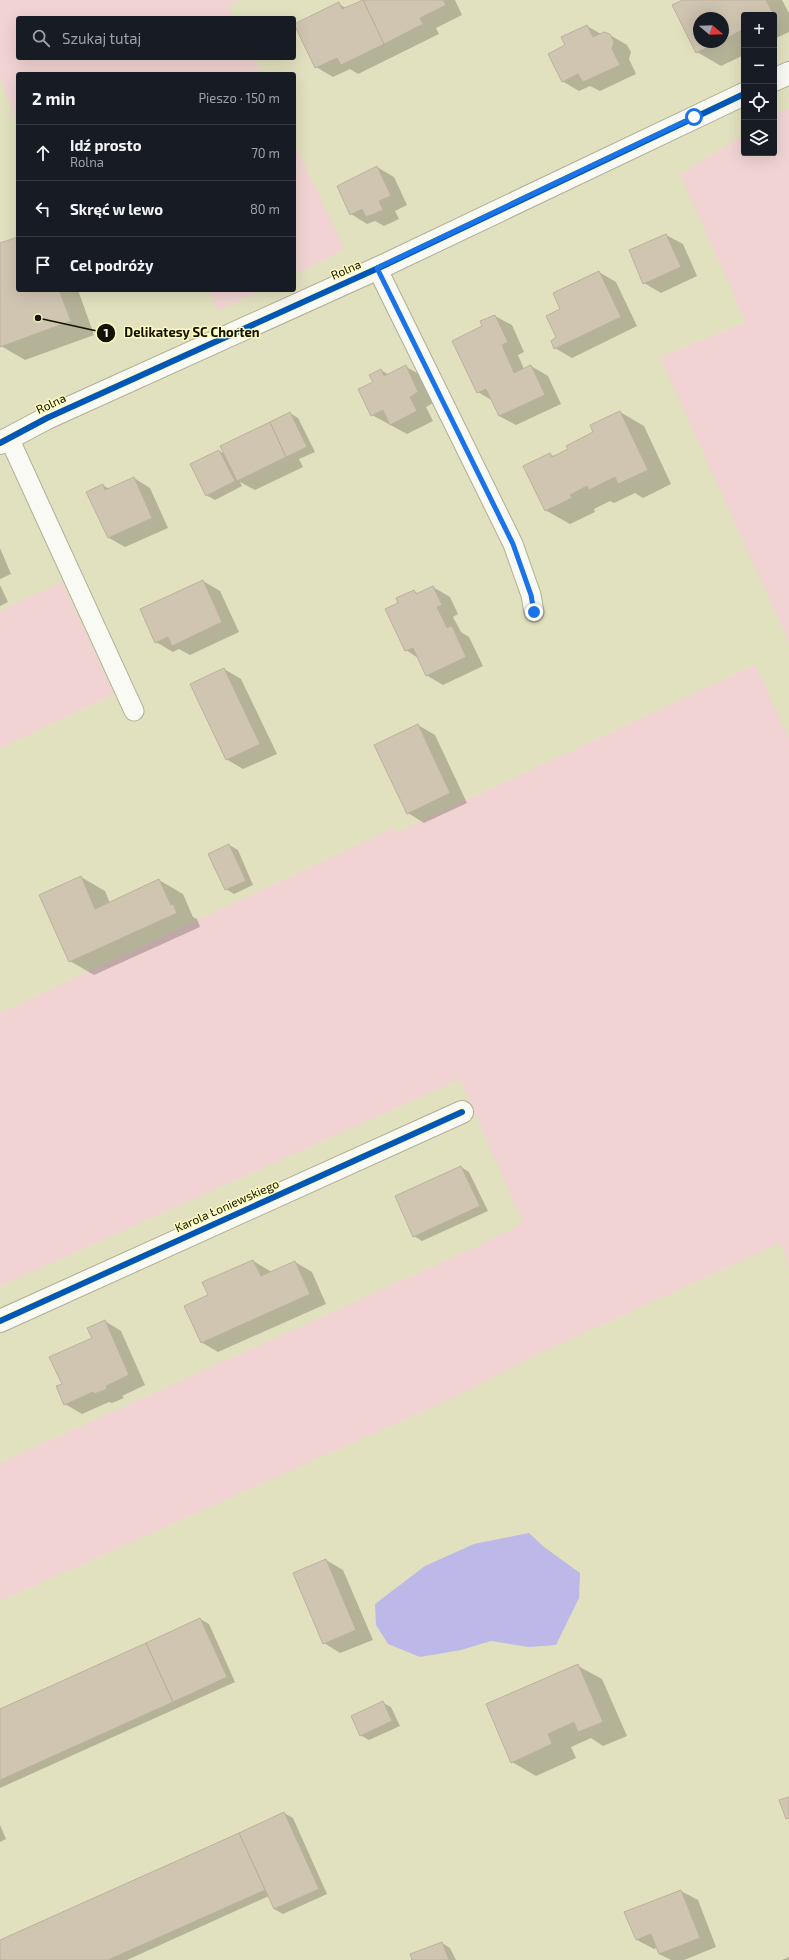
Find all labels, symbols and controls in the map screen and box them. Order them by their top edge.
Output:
north arrow [693,12,729,48]
map controls [741,12,777,156]
button: + [741,12,777,48]
search box [16,16,296,60]
icon: search [30,27,52,49]
text: Szukaj tutaj [62,29,141,47]
button: − [741,48,777,84]
button: locate [741,84,777,120]
text: 2 min [32,88,75,108]
text: Pieszo · 150 m [198,90,280,106]
route start [685,108,703,126]
button: layers [741,120,777,156]
text: Idź prosto [70,136,142,154]
icon: ahead [32,142,54,164]
text: 70 m [251,145,280,161]
text: Rolna [70,154,104,170]
icon: left [32,198,54,220]
text: Skręć w lewo [70,200,163,218]
text: 80 m [250,201,280,217]
icon: arrive [32,254,54,276]
text: Cel podróży [70,256,153,274]
street label: Rolna [328,256,363,282]
callout: Delikatesy SC Chorten [96,320,268,345]
text: Delikatesy SC Chorten [124,324,260,340]
text: 1 [103,325,109,339]
street label: Rolna [33,390,68,416]
route end [525,603,543,621]
street label: Karola Łoniewskiego [172,1176,281,1234]

